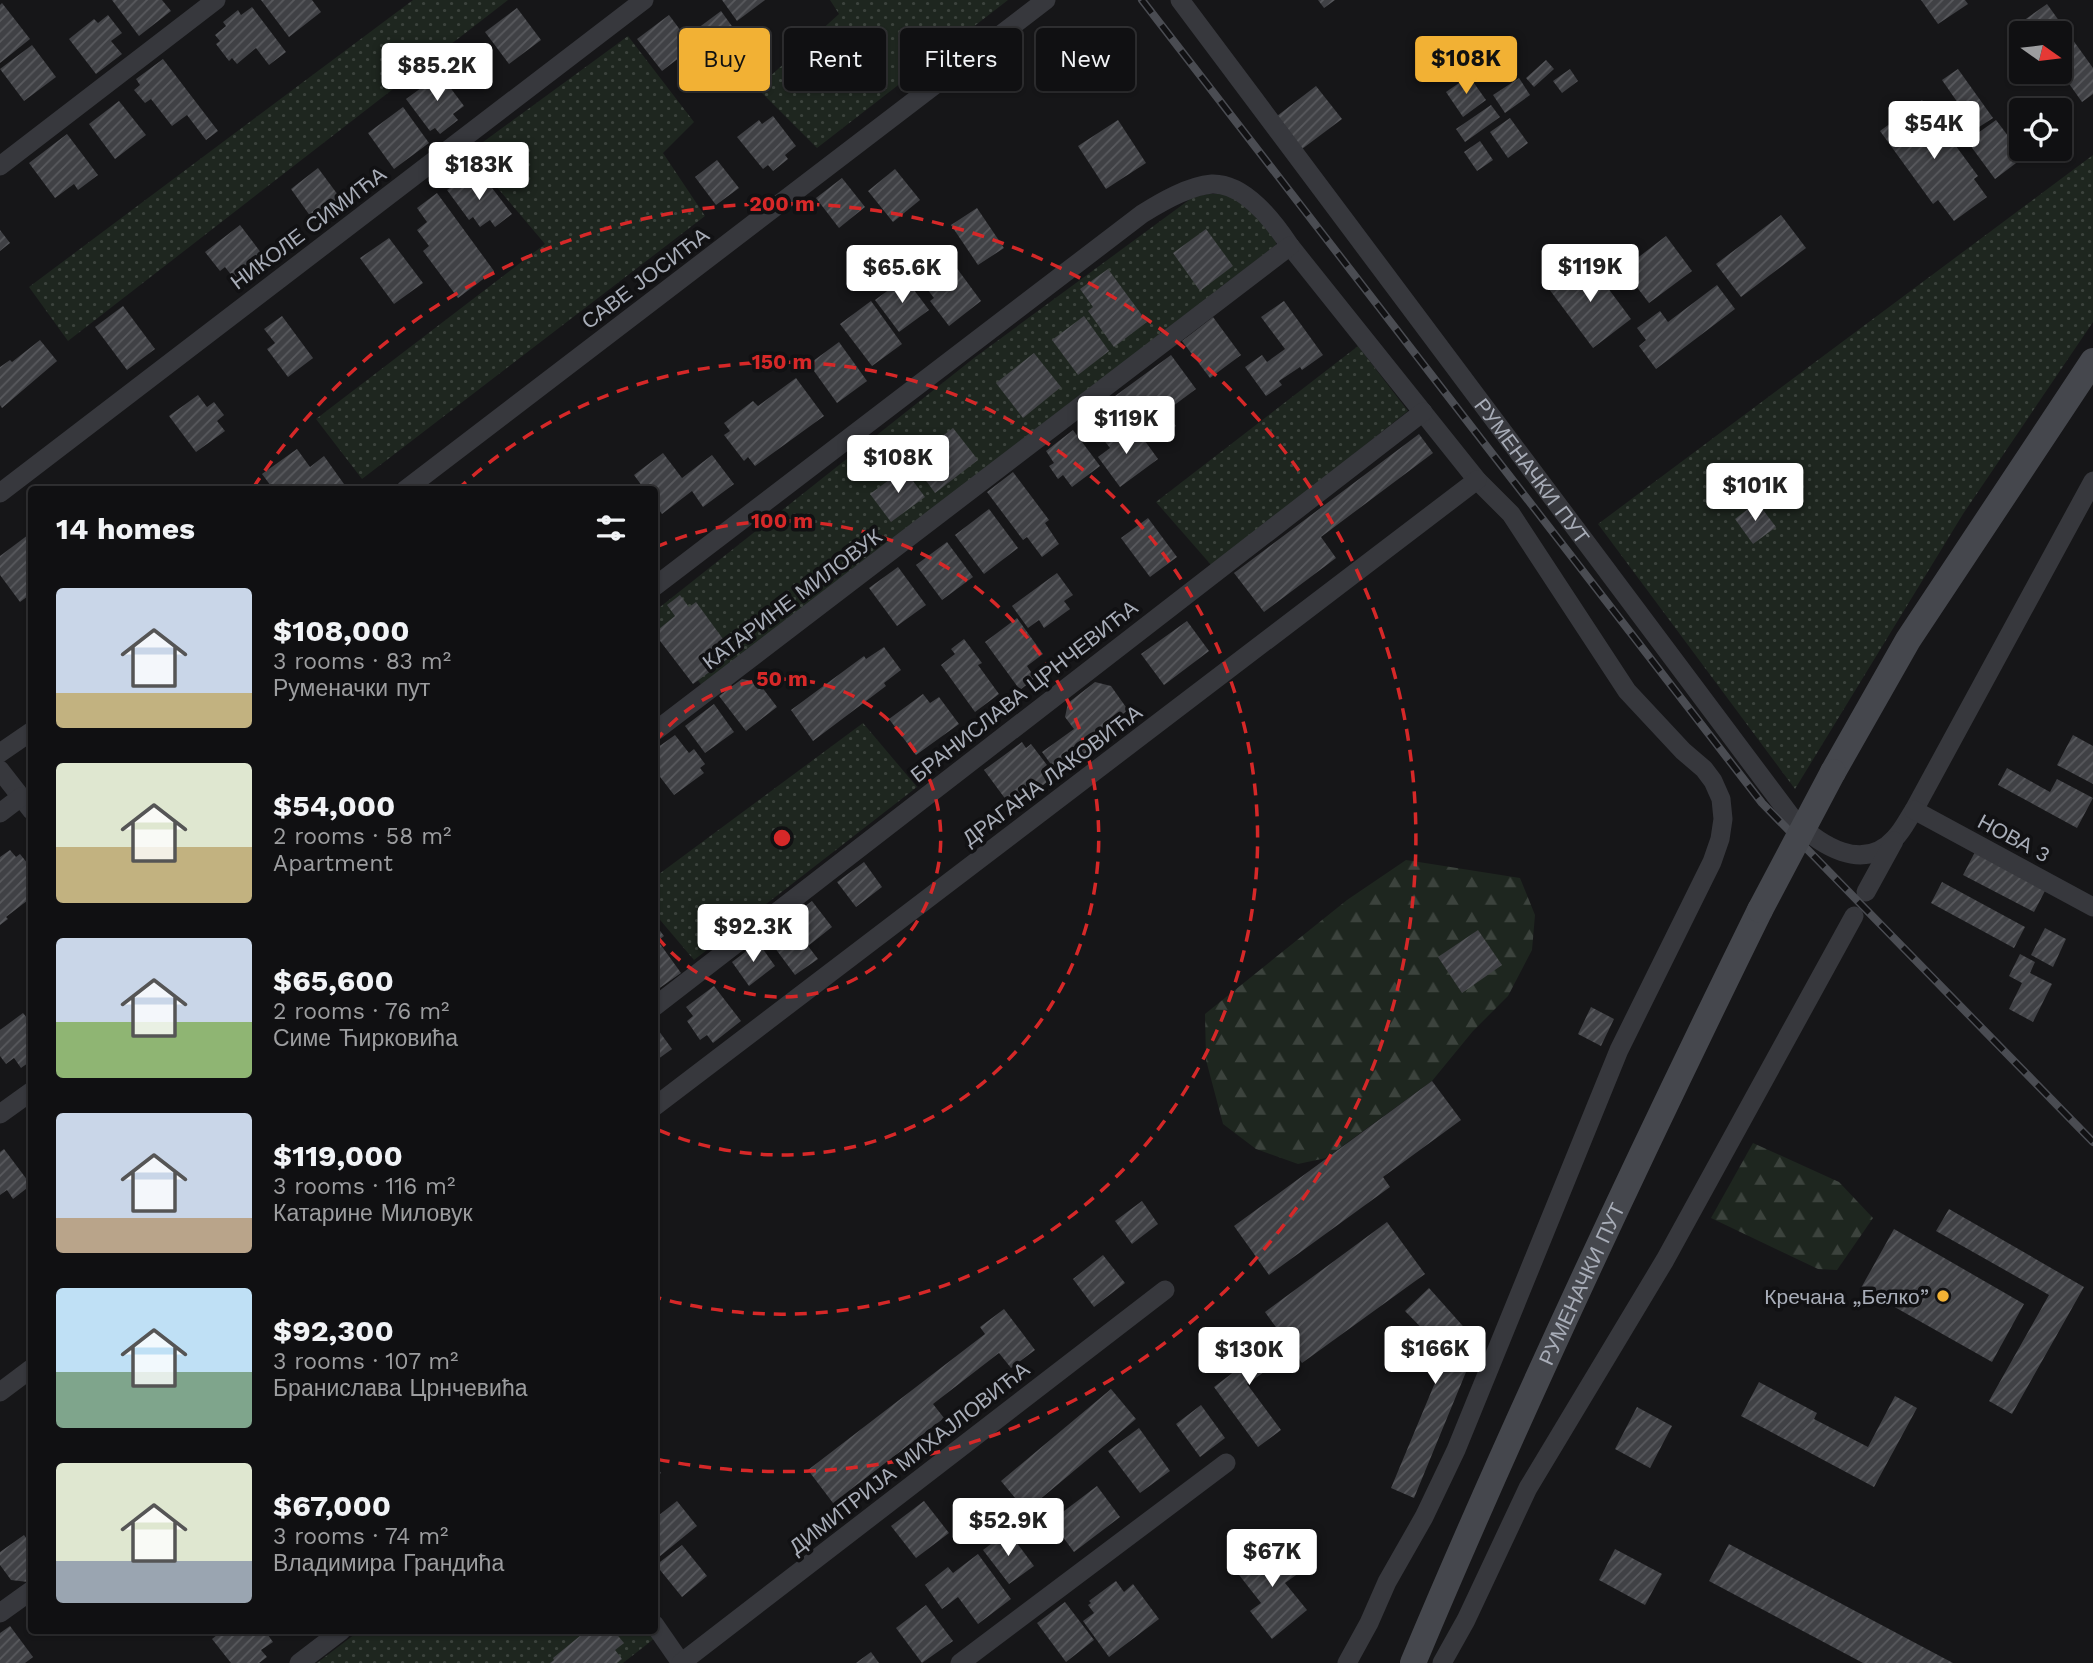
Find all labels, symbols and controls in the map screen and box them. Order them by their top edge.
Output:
north arrow [2009,21,2072,84]
map controls [2009,21,2072,161]
chip: Buy [679,28,770,91]
chip: Rent [784,28,886,91]
chip: Filters [900,28,1022,91]
chip: New [1036,28,1135,91]
pin: $108K [1417,36,1515,96]
pin: $85.2K [380,43,494,103]
text: $108K [1431,45,1501,72]
text: $85.2K [398,52,476,79]
button: locate [2009,98,2072,161]
pin: $54K [1893,102,1975,161]
text: $54K [1905,110,1963,137]
pin: $183K [430,142,528,202]
text: $183K [445,151,513,178]
street label: НИКОЛЕ СИМИЋА [225,161,391,295]
text: 200 m [749,191,815,216]
street label: САВЕ ЈОСИЋА [576,222,714,334]
pin: $119K [1541,244,1639,304]
pin: $65.6K [845,246,959,305]
text: $119K [1558,253,1622,280]
text: $65.6K [863,254,941,281]
text: 150 m [752,349,812,374]
street label: РУМЕНАЧКИ ПУТ [1470,393,1595,549]
pin: $119K [1077,396,1175,456]
text: $119K [1094,405,1158,432]
pin: $108K [849,435,947,495]
text: $108K [863,444,933,471]
pin: $101K [1706,463,1804,523]
text: $101K [1722,472,1788,499]
text: 100 m [751,508,813,533]
icon: filters [592,509,630,547]
text: 14 homes [56,511,195,546]
street label: КАТАРИНЕ МИЛОВУК [698,523,887,675]
street label: БРАНИСЛАВА ЦРНЧЕВИЋА [906,595,1142,787]
text: $108,000 [273,613,410,648]
icon: home [112,616,196,700]
text: 3 rooms · 83 m² [273,648,451,675]
text: 50 m [756,666,808,691]
text: Руменачки пут [273,675,430,702]
street label: ДРАГАНА ЛАКОВИЋА [957,699,1147,851]
text: $54,000 [273,788,395,823]
icon: home [112,791,196,875]
street label: НОВА 3 [1974,809,2054,867]
text: 2 rooms · 58 m² [273,823,452,850]
centre of rings [770,826,794,850]
text: Apartment [273,850,393,877]
pin: $92.3K [696,904,810,964]
text: $92.3K [714,913,792,940]
text: $65,600 [273,963,394,998]
icon: home [112,966,196,1050]
text: 2 rooms · 76 m² [273,998,449,1025]
text: Симе Ћирковића [273,1025,458,1052]
text: $119,000 [273,1138,403,1173]
icon: home [112,1141,196,1225]
text: 3 rooms · 116 m² [273,1173,455,1200]
street label: РУМЕНАЧКИ ПУТ [1533,1198,1630,1369]
text: Катарине Миловук [273,1200,472,1227]
place label: Кречана „Белко” [1764,1284,1929,1309]
marker: Кречана „Белко” [1935,1288,1951,1304]
text: $92,300 [273,1313,394,1348]
icon: home [112,1316,196,1400]
pin: $166K [1386,1326,1484,1386]
pin: $130K [1200,1328,1298,1387]
text: $166K [1401,1335,1469,1362]
text: $130K [1214,1336,1284,1363]
text: 3 rooms · 107 m² [273,1348,459,1375]
street label: ДИМИТРИЈА МИХАЈЛОВИЋА [784,1356,1034,1560]
text: Бранислава Црнчевића [273,1375,527,1402]
text: $67,000 [273,1488,391,1523]
icon: home [112,1491,196,1575]
pin: $52.9K [951,1498,1065,1558]
text: $52.9K [969,1507,1047,1534]
text: 3 rooms · 74 m² [273,1523,448,1550]
pin: $67K [1231,1530,1313,1589]
text: $67K [1243,1538,1301,1565]
text: Владимира Грандића [273,1550,504,1577]

